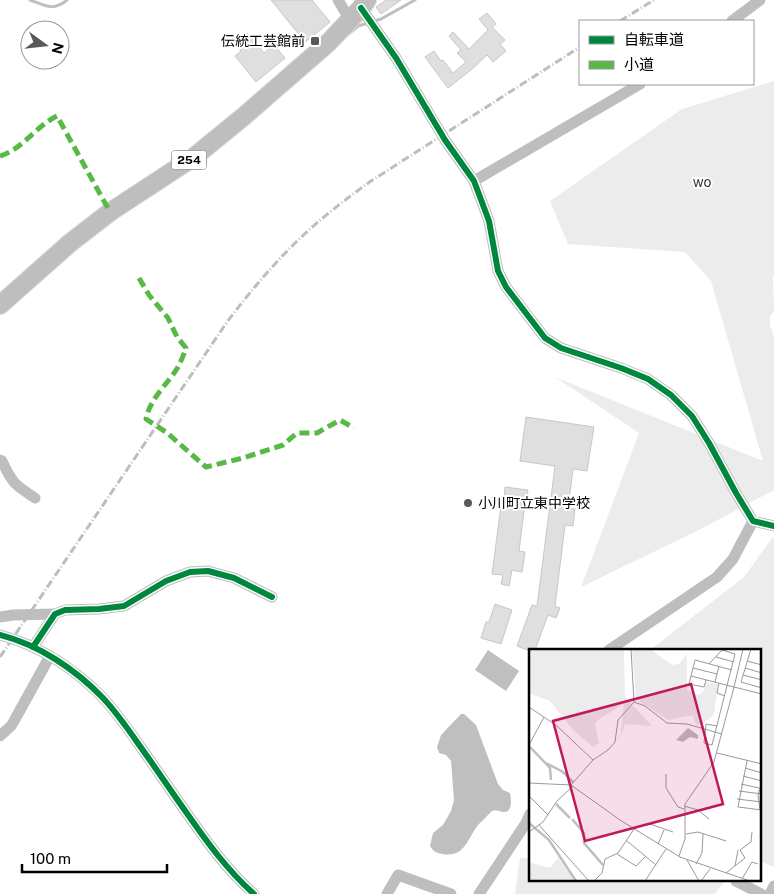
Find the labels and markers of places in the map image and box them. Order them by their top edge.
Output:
place label: 伝統工芸館前 [221,33,305,49]
marker: 伝統工芸館前 [309,35,321,47]
place label: 小川町立東中学校 [478,495,590,511]
marker: 小川町立東中学校 [462,497,474,509]

